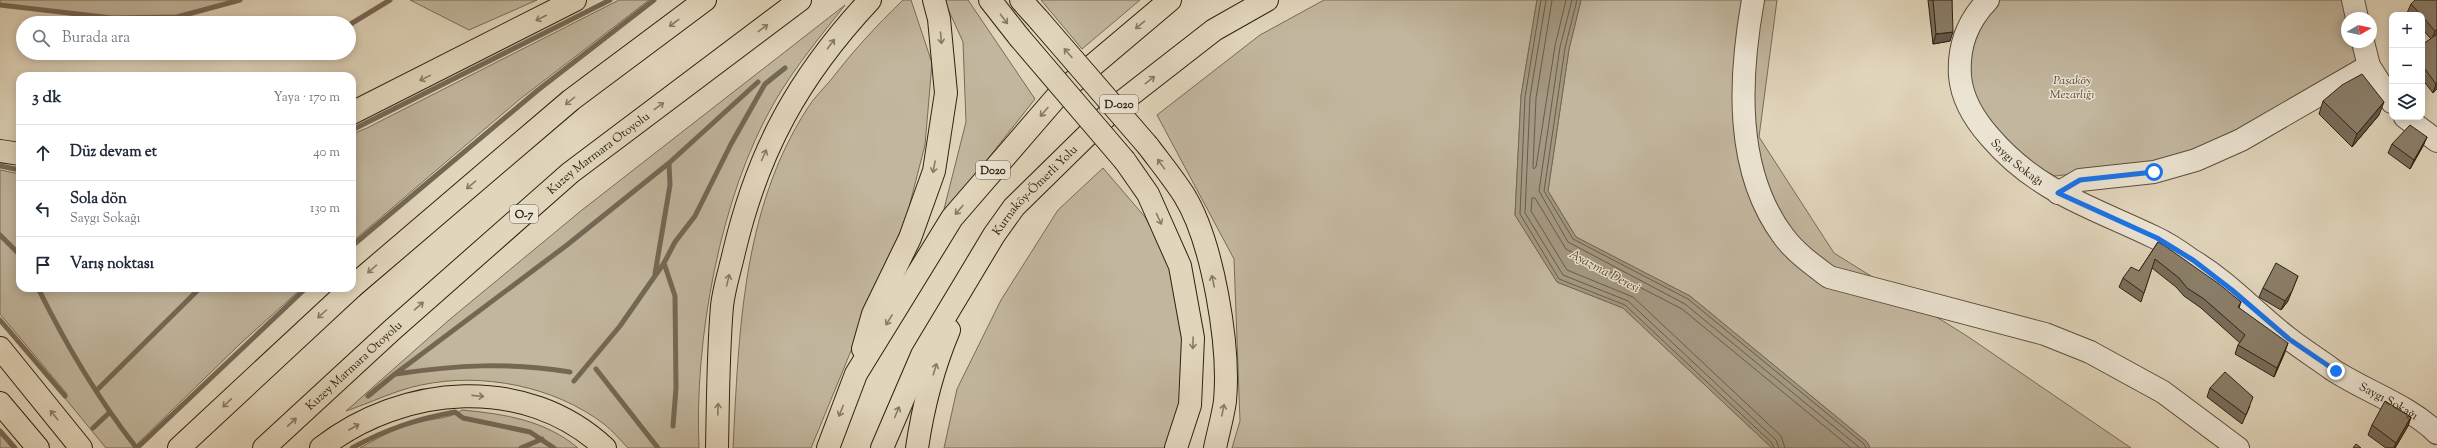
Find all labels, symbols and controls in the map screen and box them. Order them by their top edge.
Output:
north arrow [2341,12,2377,48]
map controls [2389,12,2425,120]
button: + [2389,12,2425,48]
one-way arrow [1000,13,1009,24]
one-way arrow [535,14,547,22]
search box [16,16,356,60]
one-way arrow [669,19,680,27]
one-way arrow [1135,21,1145,30]
one-way arrow [757,24,768,32]
icon: search [30,27,52,49]
text: Burada ara [62,28,130,49]
one-way arrow [937,31,945,44]
one-way arrow [827,39,836,50]
one-way arrow [1063,48,1072,58]
button: − [2389,48,2425,84]
park label: Paşaköy Mezarlığı [2050,72,2094,104]
one-way arrow [420,74,432,82]
one-way arrow [1144,75,1155,84]
button: layers [2389,84,2425,120]
text: 3 dk [32,86,62,110]
text: Yaya · 170 m [273,89,340,107]
road number: D-020 [1100,95,1138,113]
one-way arrow [565,97,575,106]
one-way arrow [654,102,665,111]
one-way arrow [1039,107,1048,117]
street label: Kuzey Marmara Otoyolu [544,108,654,199]
street label: Saygı Sokağı [1986,135,2047,191]
street label: Kurnaköy-Ömerli Yolu [988,141,1082,239]
icon: ahead [32,142,54,164]
text: Düz devam et [70,142,157,163]
text: 40 m [313,144,340,162]
one-way arrow [761,150,769,162]
one-way arrow [1157,158,1165,169]
one-way arrow [930,160,938,173]
road number: D020 [976,161,1010,179]
route start [2145,163,2163,181]
one-way arrow [465,180,476,189]
text: Sola dön [70,189,127,210]
icon: left [32,198,54,220]
text: 130 m [310,200,340,218]
road number: O-7 [510,205,538,223]
one-way arrow [954,205,963,216]
text: Saygı Sokağı [70,210,140,228]
one-way arrow [1156,212,1163,224]
water label: Ayazma Deresi [1566,246,1642,298]
icon: arrive [32,254,54,276]
text: Varış noktası [70,254,154,275]
one-way arrow [367,265,377,274]
one-way arrow [725,274,733,287]
one-way arrow [1209,275,1217,288]
one-way arrow [414,301,425,310]
one-way arrow [317,309,327,318]
one-way arrow [885,314,893,326]
street label: Kuzey Marmara Otoyolu [302,317,407,415]
one-way arrow [1189,336,1197,349]
route end [2327,362,2345,380]
one-way arrow [932,363,939,376]
street label: Saygı Sokağı [2356,378,2422,426]
one-way arrow [471,392,484,400]
one-way arrow [222,398,232,408]
one-way arrow [714,403,722,416]
one-way arrow [837,404,845,416]
one-way arrow [1219,404,1227,417]
one-way arrow [894,407,901,419]
one-way arrow [49,409,58,420]
one-way arrow [287,417,298,426]
one-way arrow [348,422,360,430]

